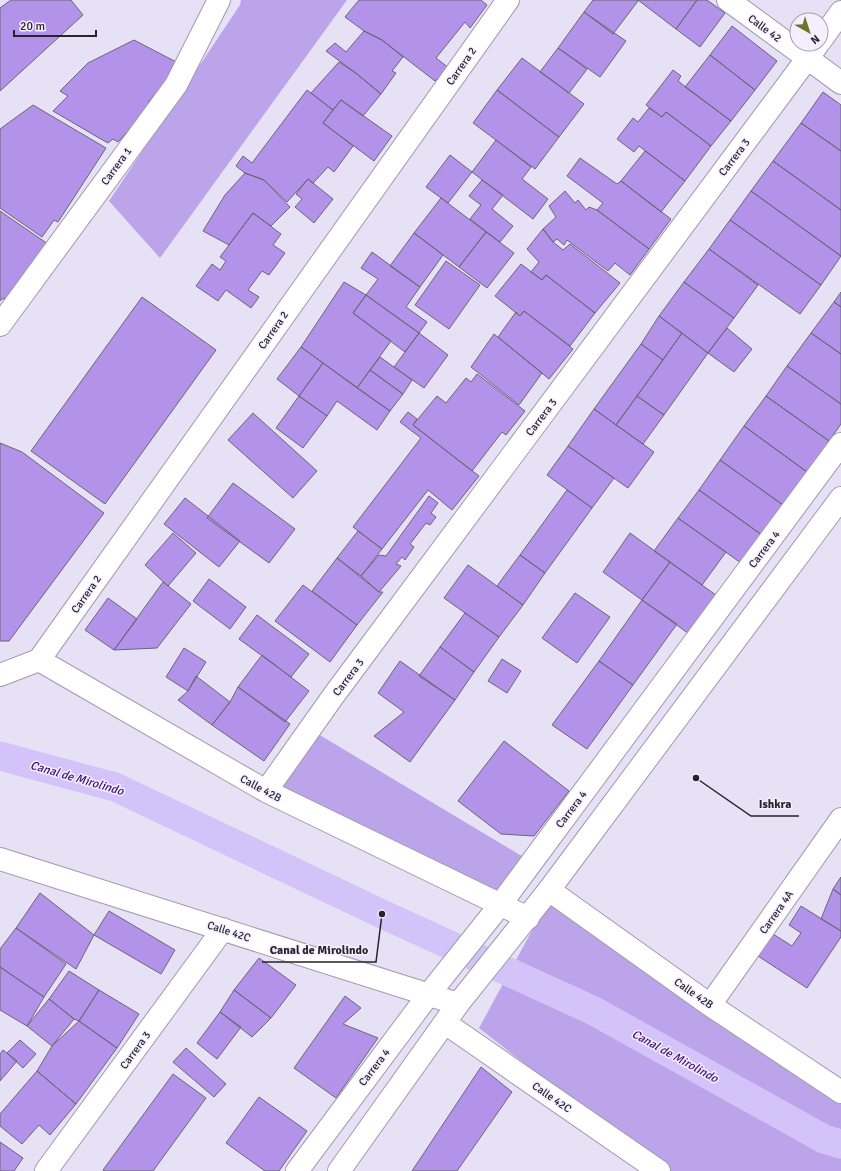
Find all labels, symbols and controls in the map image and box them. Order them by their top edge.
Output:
scale bar [14,12,96,38]
street label: Calle 42 [745,12,784,45]
north arrow [789,12,829,52]
text: 20 m [20,19,45,34]
text: N [808,32,822,47]
street label: Carrera 2 [444,45,479,88]
street label: Carrera 3 [716,136,753,179]
street label: Carrera 1 [98,145,134,188]
street label: Carrera 2 [256,309,291,352]
street label: Carrera 3 [523,396,560,439]
street label: Carrera 4 [746,528,783,571]
street label: Carrera 2 [69,573,104,616]
street label: Carrera 3 [330,656,367,699]
water label: Canal de Mirolindo [29,758,126,799]
street label: Calle 42B [238,772,284,805]
street label: Carrera 4 [553,788,590,831]
callout: Ishkra [751,792,799,816]
text: Ishkra [759,797,791,812]
street label: Carrera 4A [757,888,796,937]
street label: Calle 42C [206,918,253,945]
callout: Canal de Mirolindo [262,938,376,962]
text: Canal de Mirolindo [270,943,368,958]
street label: Calle 42B [672,975,716,1012]
water label: Canal de Mirolindo [629,1027,721,1087]
street label: Carrera 3 [117,1029,153,1072]
street label: Carrera 4 [356,1046,393,1089]
street label: Calle 42C [530,1079,574,1116]

